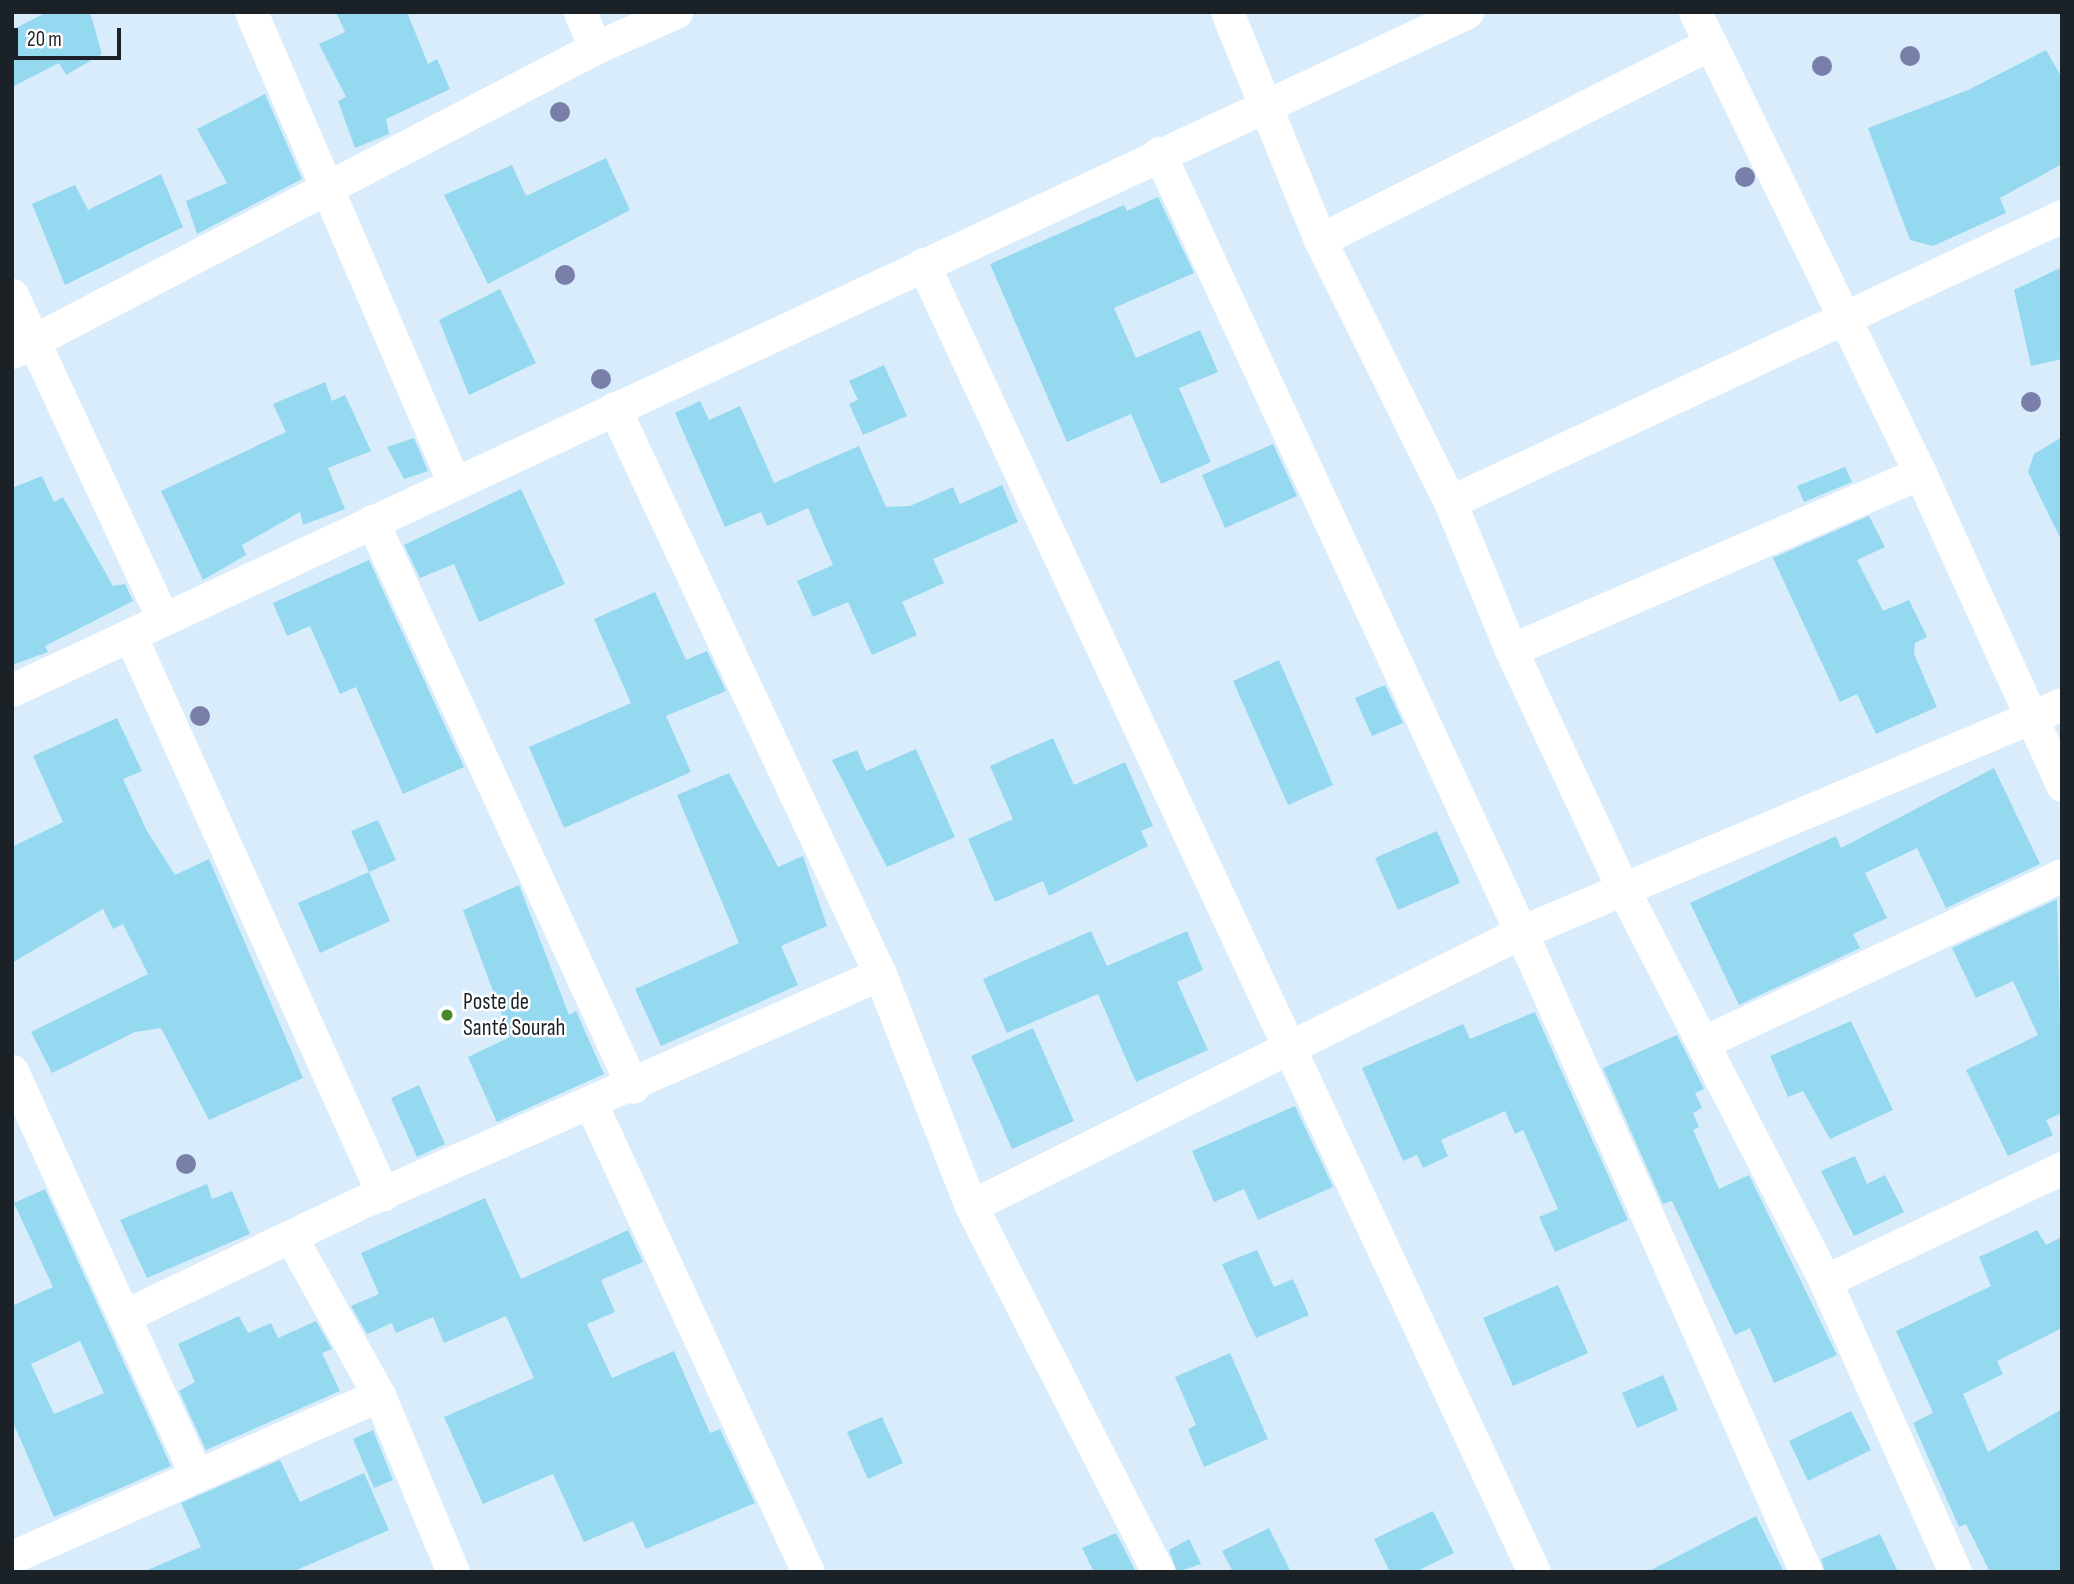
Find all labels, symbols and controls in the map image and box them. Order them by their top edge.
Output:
scale bar [18,14,124,58]
text: 20 m [27,27,62,52]
place label: Poste de Santé Sourah [463,988,565,1042]
marker: Poste de Santé Sourah [437,1005,457,1025]

